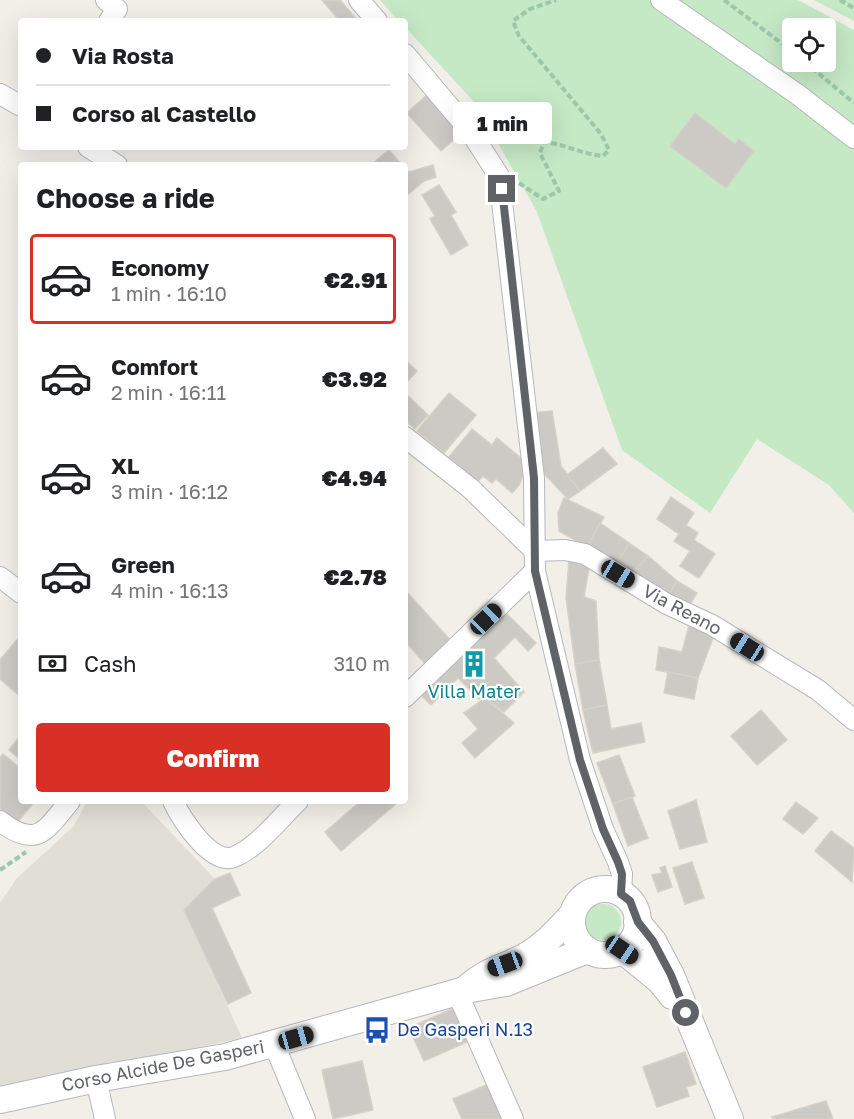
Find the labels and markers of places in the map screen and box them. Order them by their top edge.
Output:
building icon: Villa Mater [459,649,489,679]
place label: Villa Mater [427,680,521,702]
bus stop icon: De Gasperi N.13 [362,1015,392,1045]
place label: De Gasperi N.13 [397,1018,533,1040]

